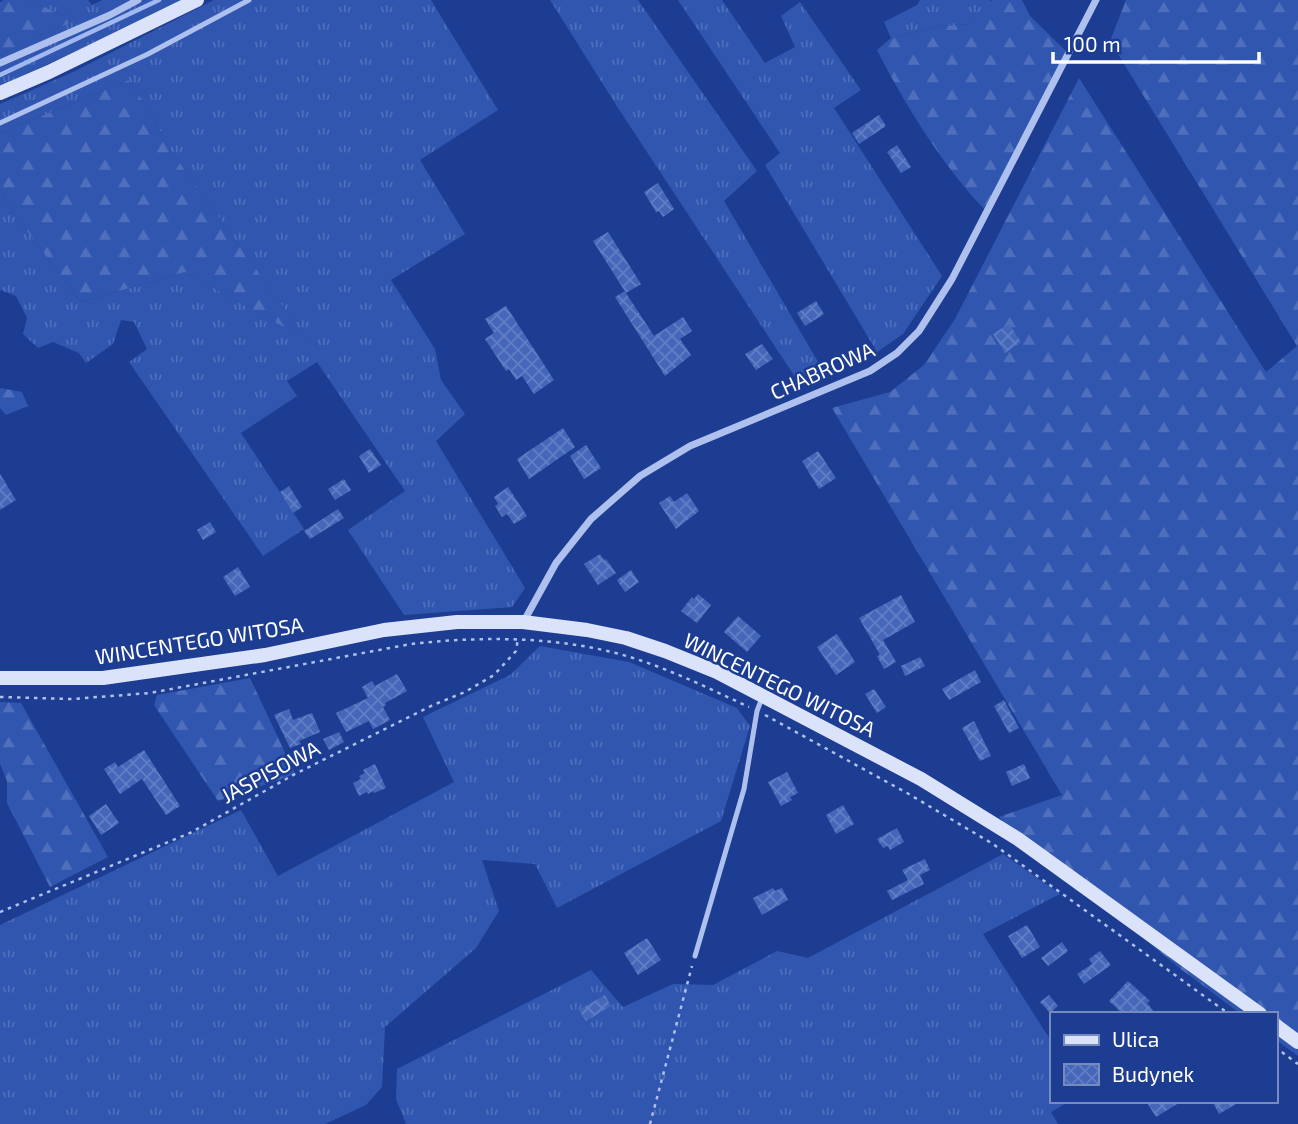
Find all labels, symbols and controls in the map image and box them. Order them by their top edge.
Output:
scale bar [1053,21,1260,65]
text: 100 m [1064,31,1121,56]
street label: CHABROWA [766,336,878,404]
street label: WINCENTEGO WITOSA [93,611,305,669]
street label: WINCENTEGO WITOSA [680,627,880,741]
street label: JASPISOWA [216,735,324,807]
legend [1050,1012,1277,1103]
text: Ulica [1112,1026,1159,1051]
text: Budynek [1112,1061,1195,1086]

